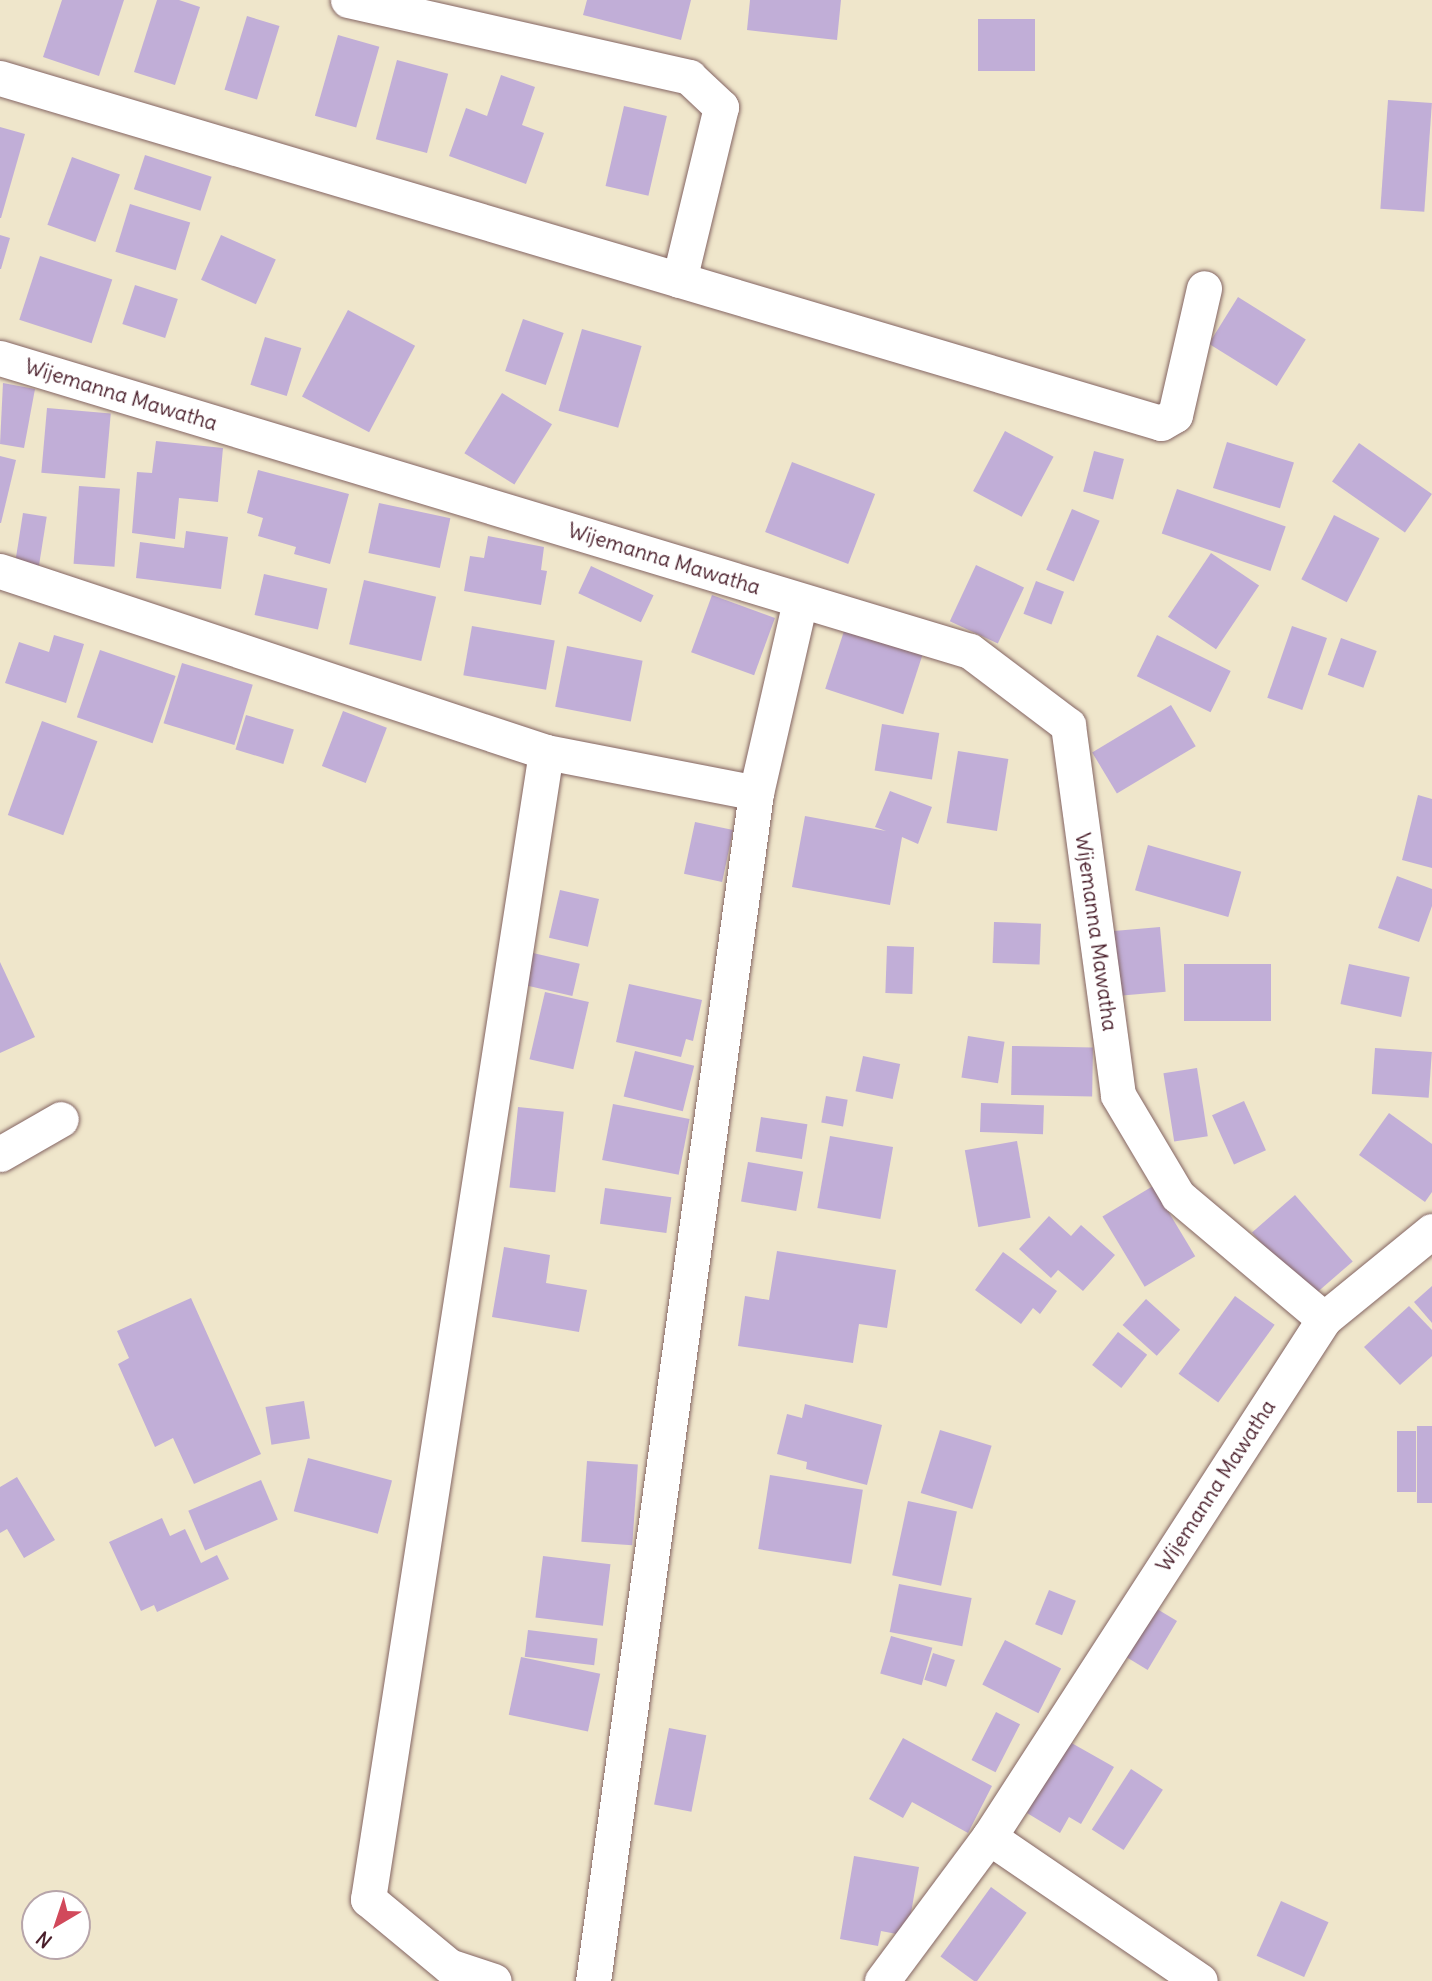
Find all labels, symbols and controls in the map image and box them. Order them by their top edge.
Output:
street label: Wijemanna Mawatha [22,354,220,436]
street label: Wijemanna Mawatha [565,518,763,600]
street label: Wijemanna Mawatha [1070,831,1122,1033]
street label: Wijemanna Mawatha [1151,1395,1281,1577]
north arrow [21,1890,91,1960]
text: N [31,1926,57,1953]

